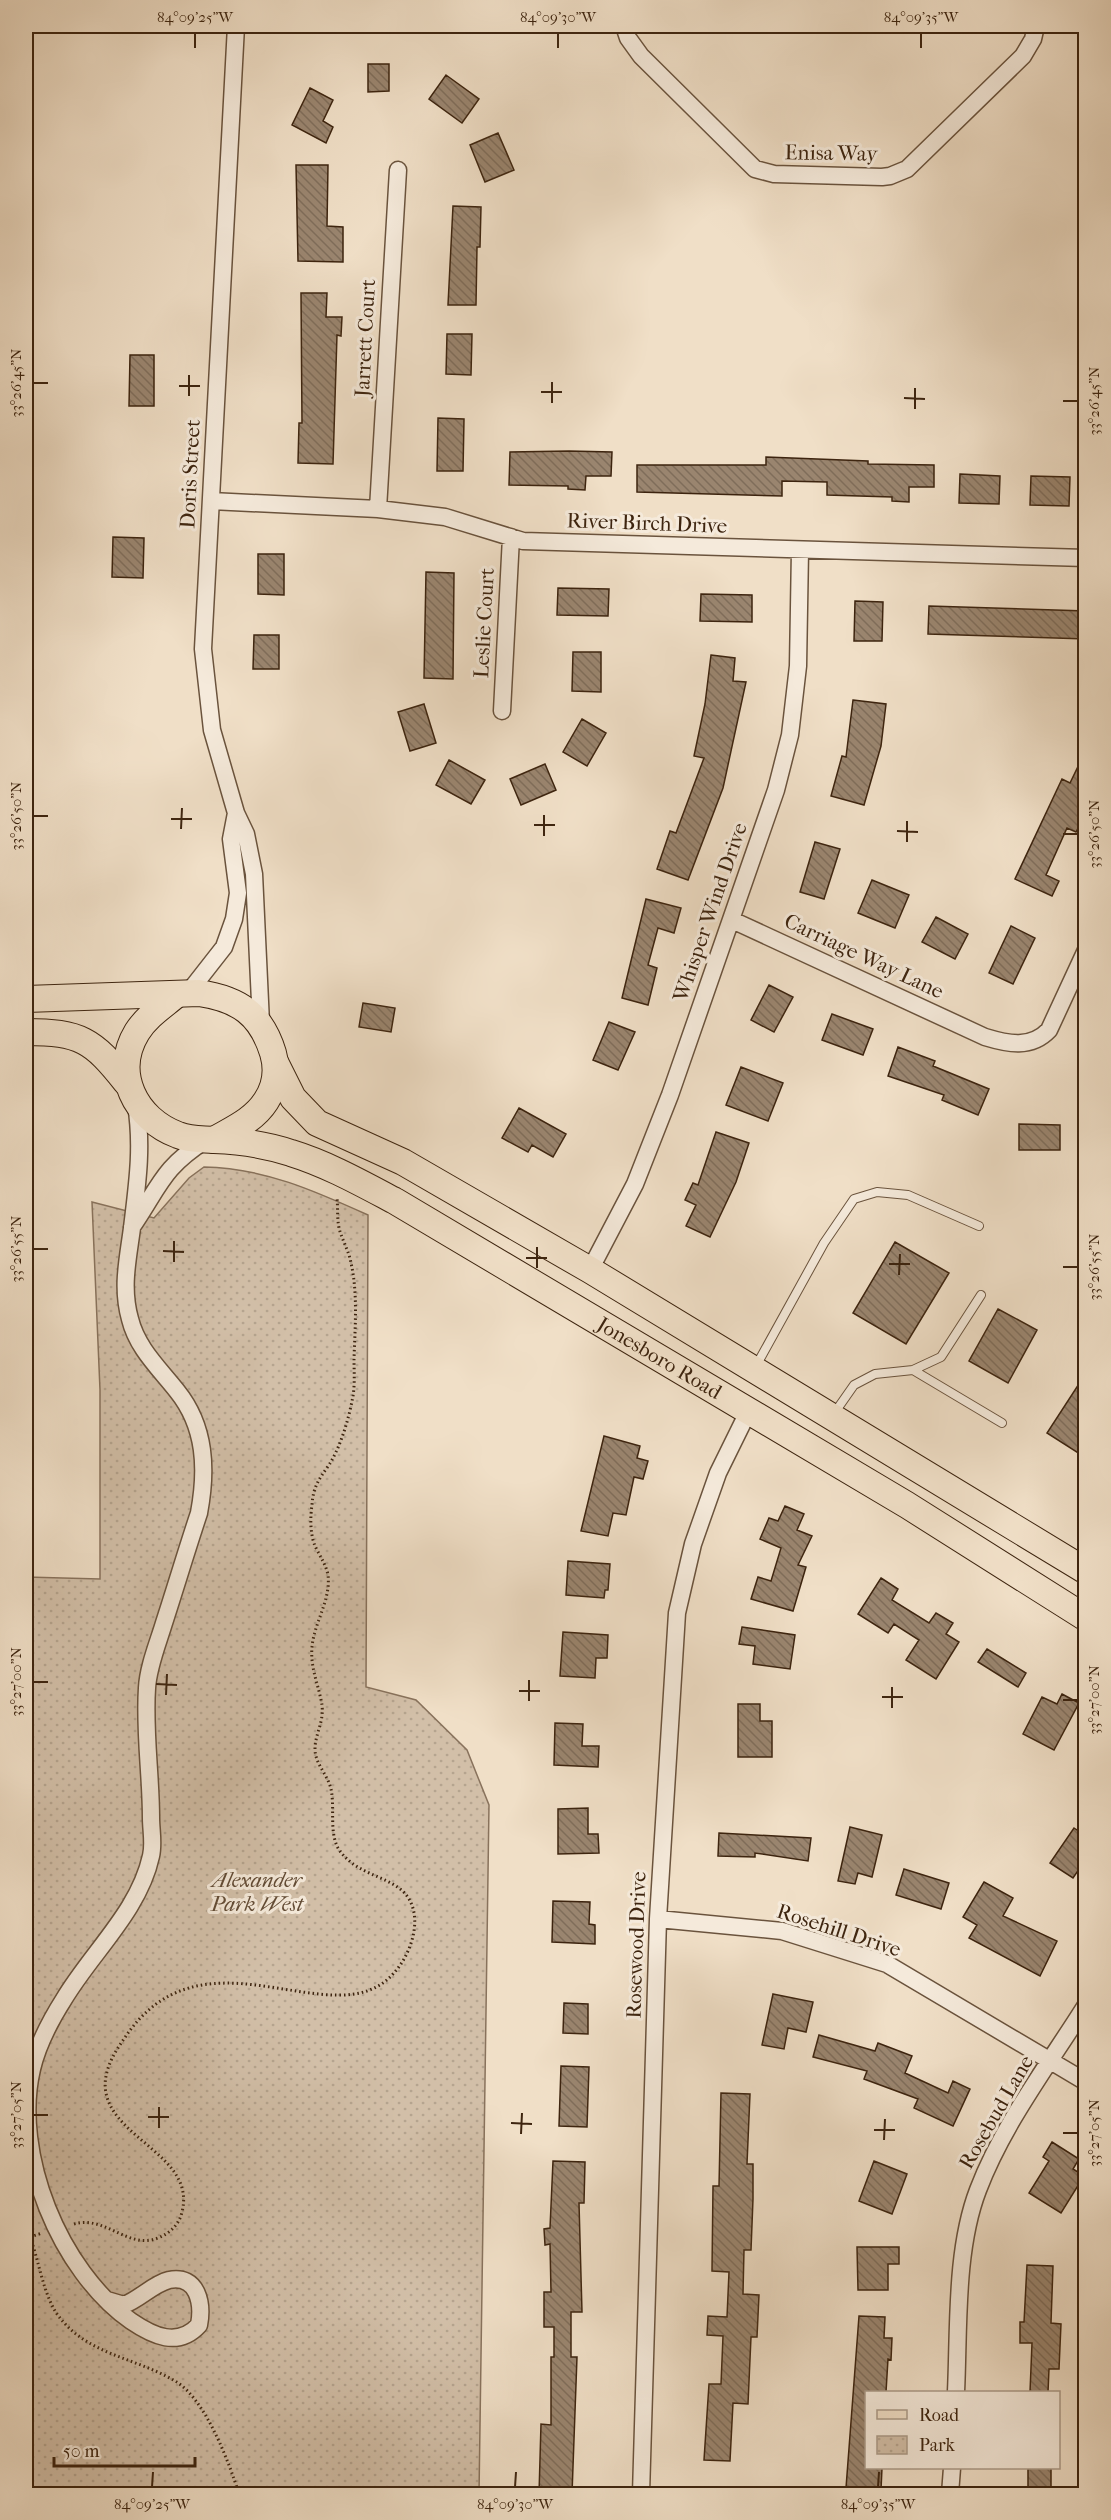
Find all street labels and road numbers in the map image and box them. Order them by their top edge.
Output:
street label: Enisa Way [784,140,878,166]
street label: Jarrett Court [350,278,380,399]
street label: Doris Street [175,418,205,529]
street label: River Birch Drive [566,508,728,538]
street label: Leslie Court [469,567,499,679]
street label: Whisper Wind Drive [668,819,752,1006]
street label: Carriage Way Lane [781,909,947,1003]
street label: Jonesboro Road [591,1311,726,1404]
street label: Rosewood Drive [621,1871,651,2019]
street label: Rosehill Drive [774,1899,904,1961]
street label: Rosebud Lane [954,2051,1038,2173]

